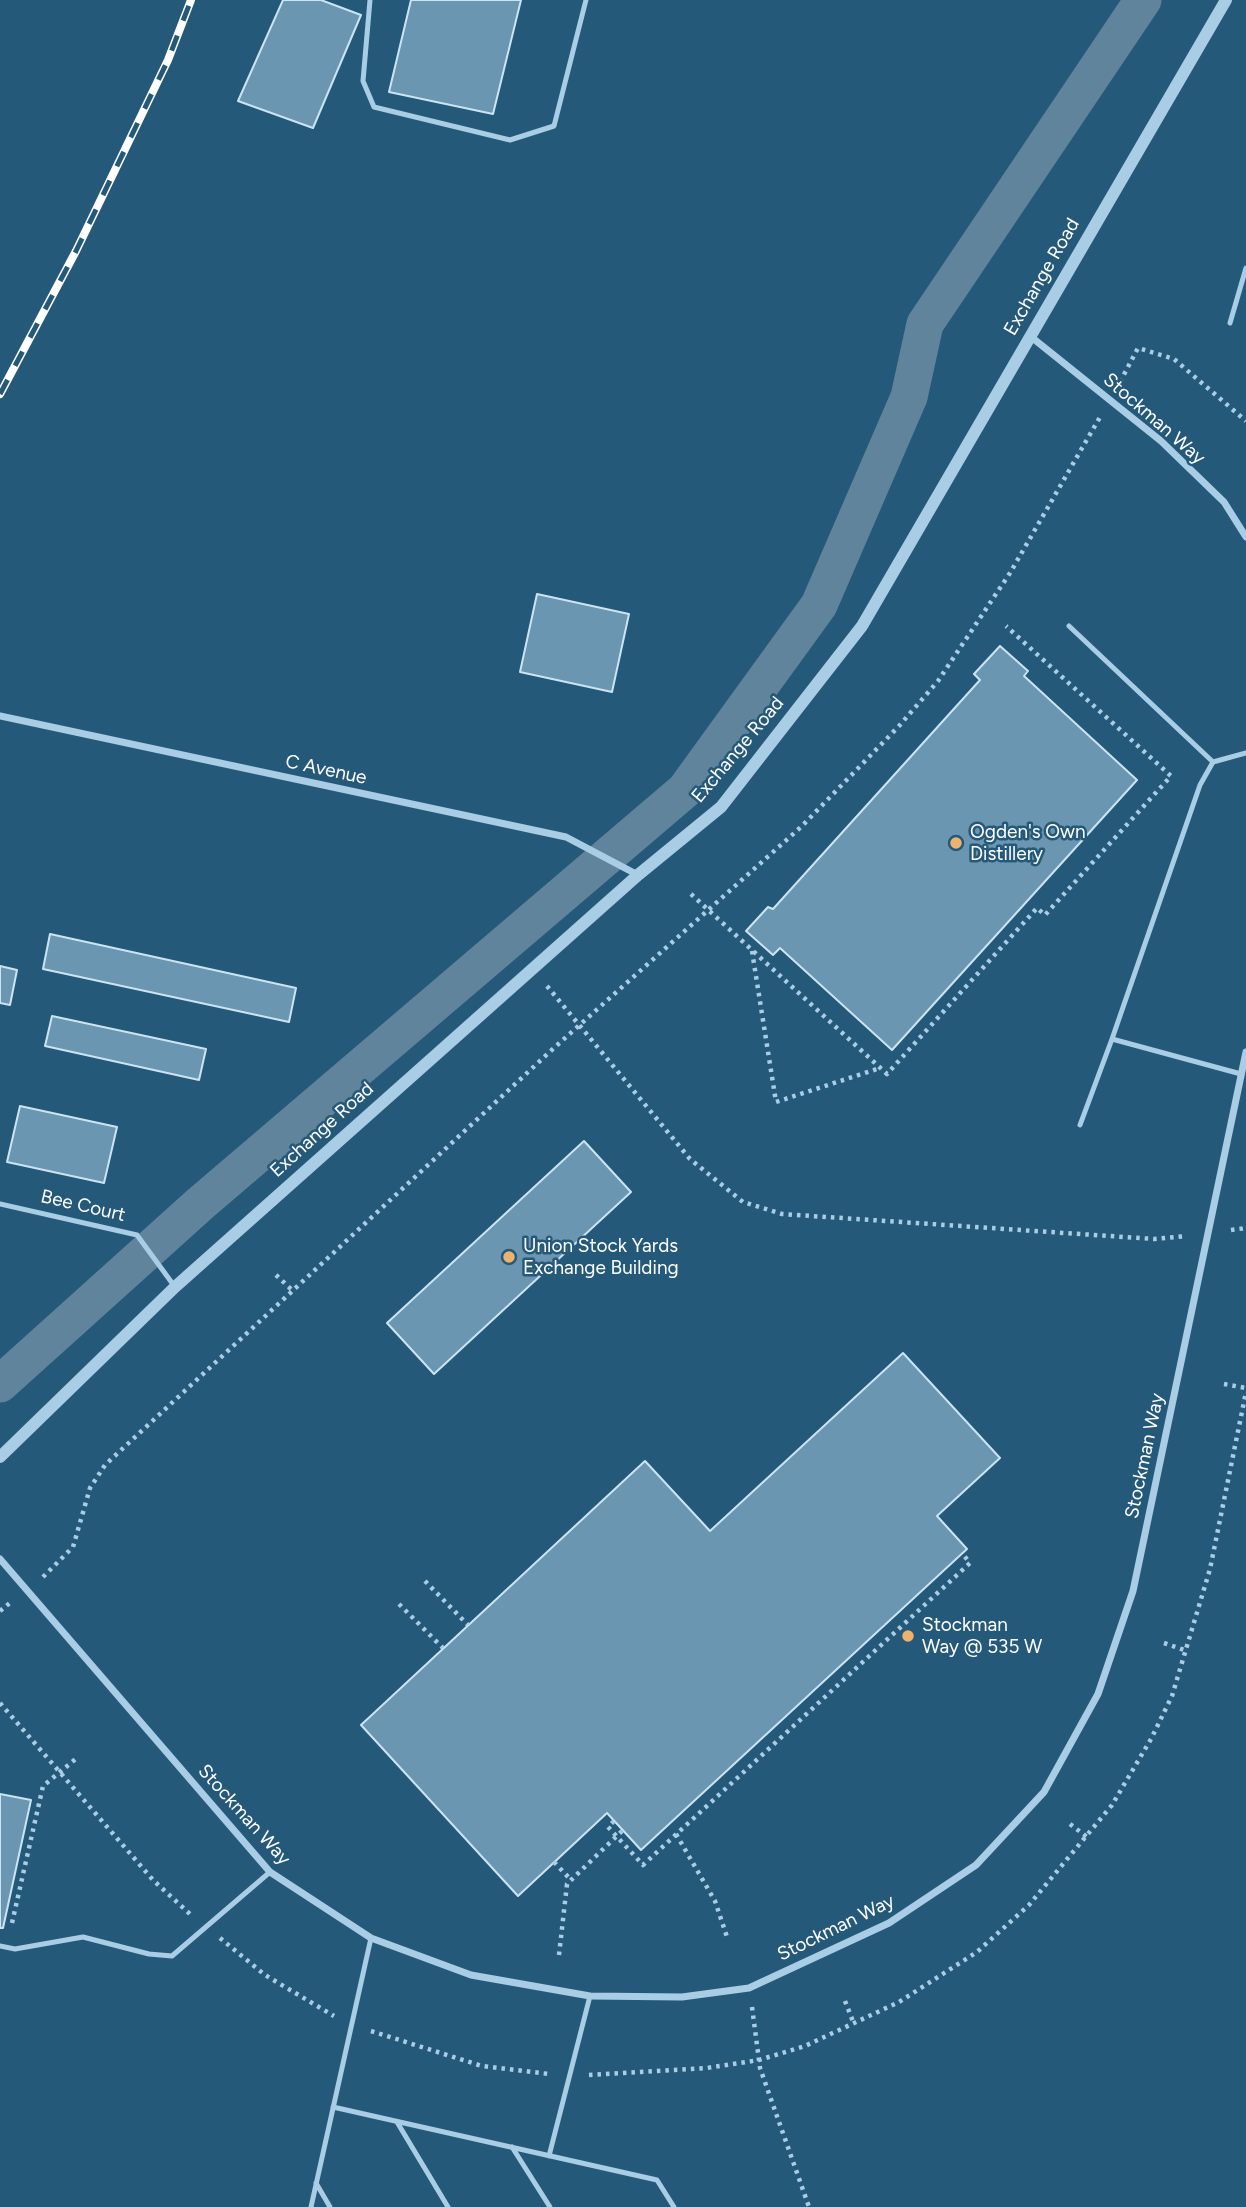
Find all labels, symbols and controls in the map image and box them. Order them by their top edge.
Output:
street label: Exchange Road [999,214,1085,340]
street label: Stockman Way [1098,369,1210,469]
street label: Exchange Road [687,692,789,808]
street label: C Avenue [283,750,369,790]
place label: Ogden's Own Distillery [970,821,1086,865]
marker: Ogden's Own Distillery [948,835,964,851]
street label: Exchange Road [266,1078,378,1182]
street label: Bee Court [39,1185,127,1227]
place label: Union Stock Yards Exchange Building [523,1235,679,1279]
marker: Union Stock Yards Exchange Building [501,1249,517,1265]
street label: Stockman Way [1121,1391,1169,1521]
place label: Stockman Way @ 535 W [922,1614,1042,1658]
marker: Stockman Way @ 535 W [900,1628,916,1644]
street label: Stockman Way [193,1760,295,1870]
street label: Stockman Way [774,1890,898,1966]

